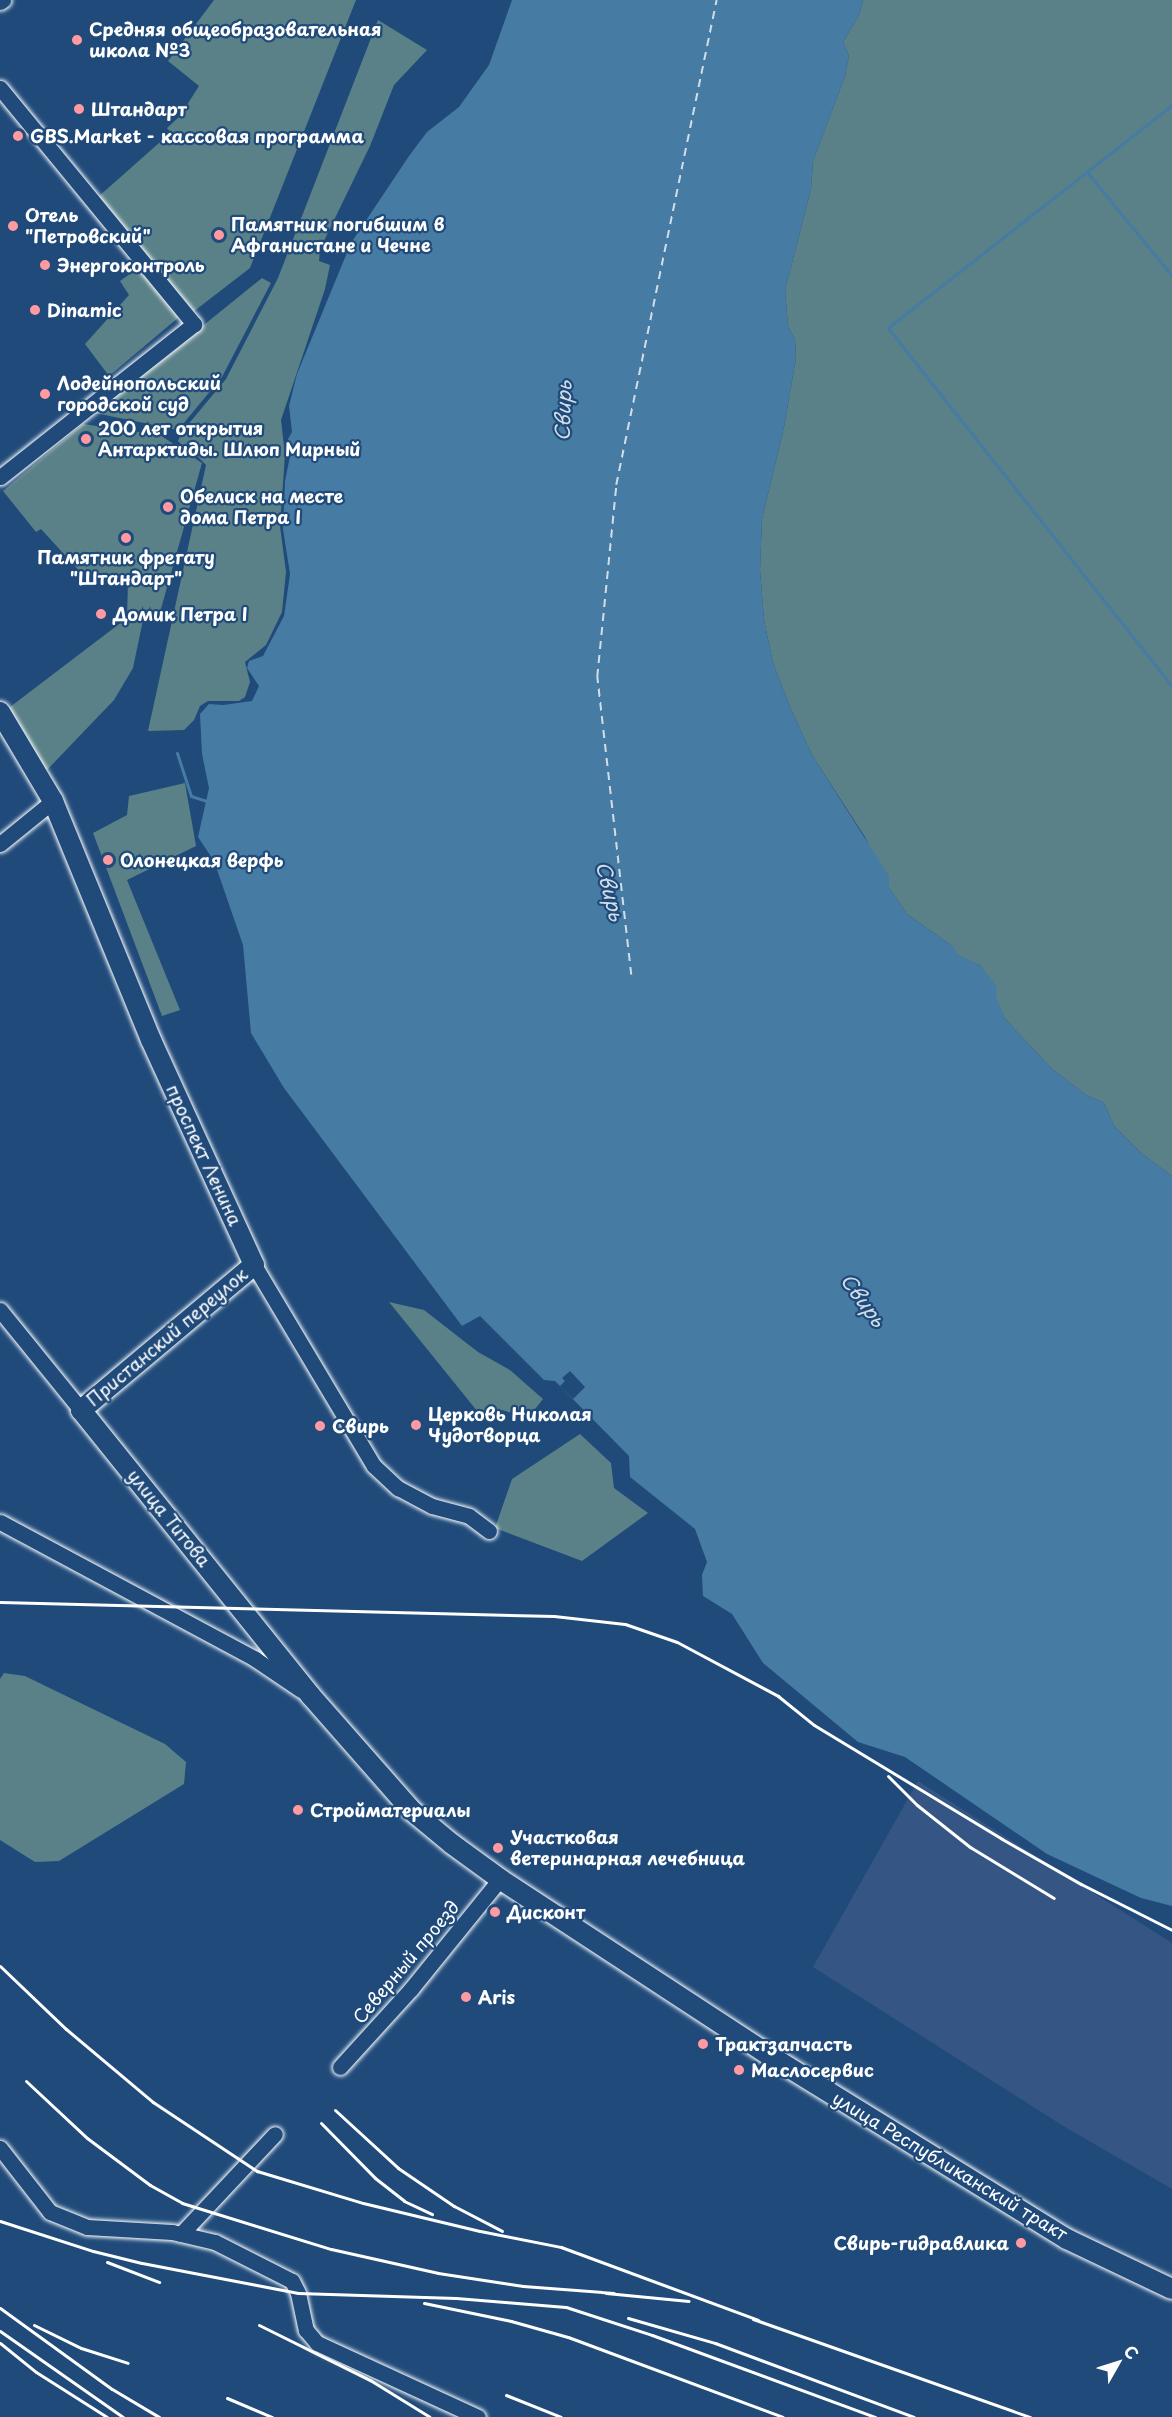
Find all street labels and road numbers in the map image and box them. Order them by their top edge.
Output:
street label: проспект Ленина [162,1081,246,1229]
street label: Пристанский переулок [82,1263,252,1411]
street label: улица Титова [123,1464,215,1572]
street label: Северный проезд [348,1896,464,2028]
street label: улица Республиканский тракт [828,2087,1072,2245]

